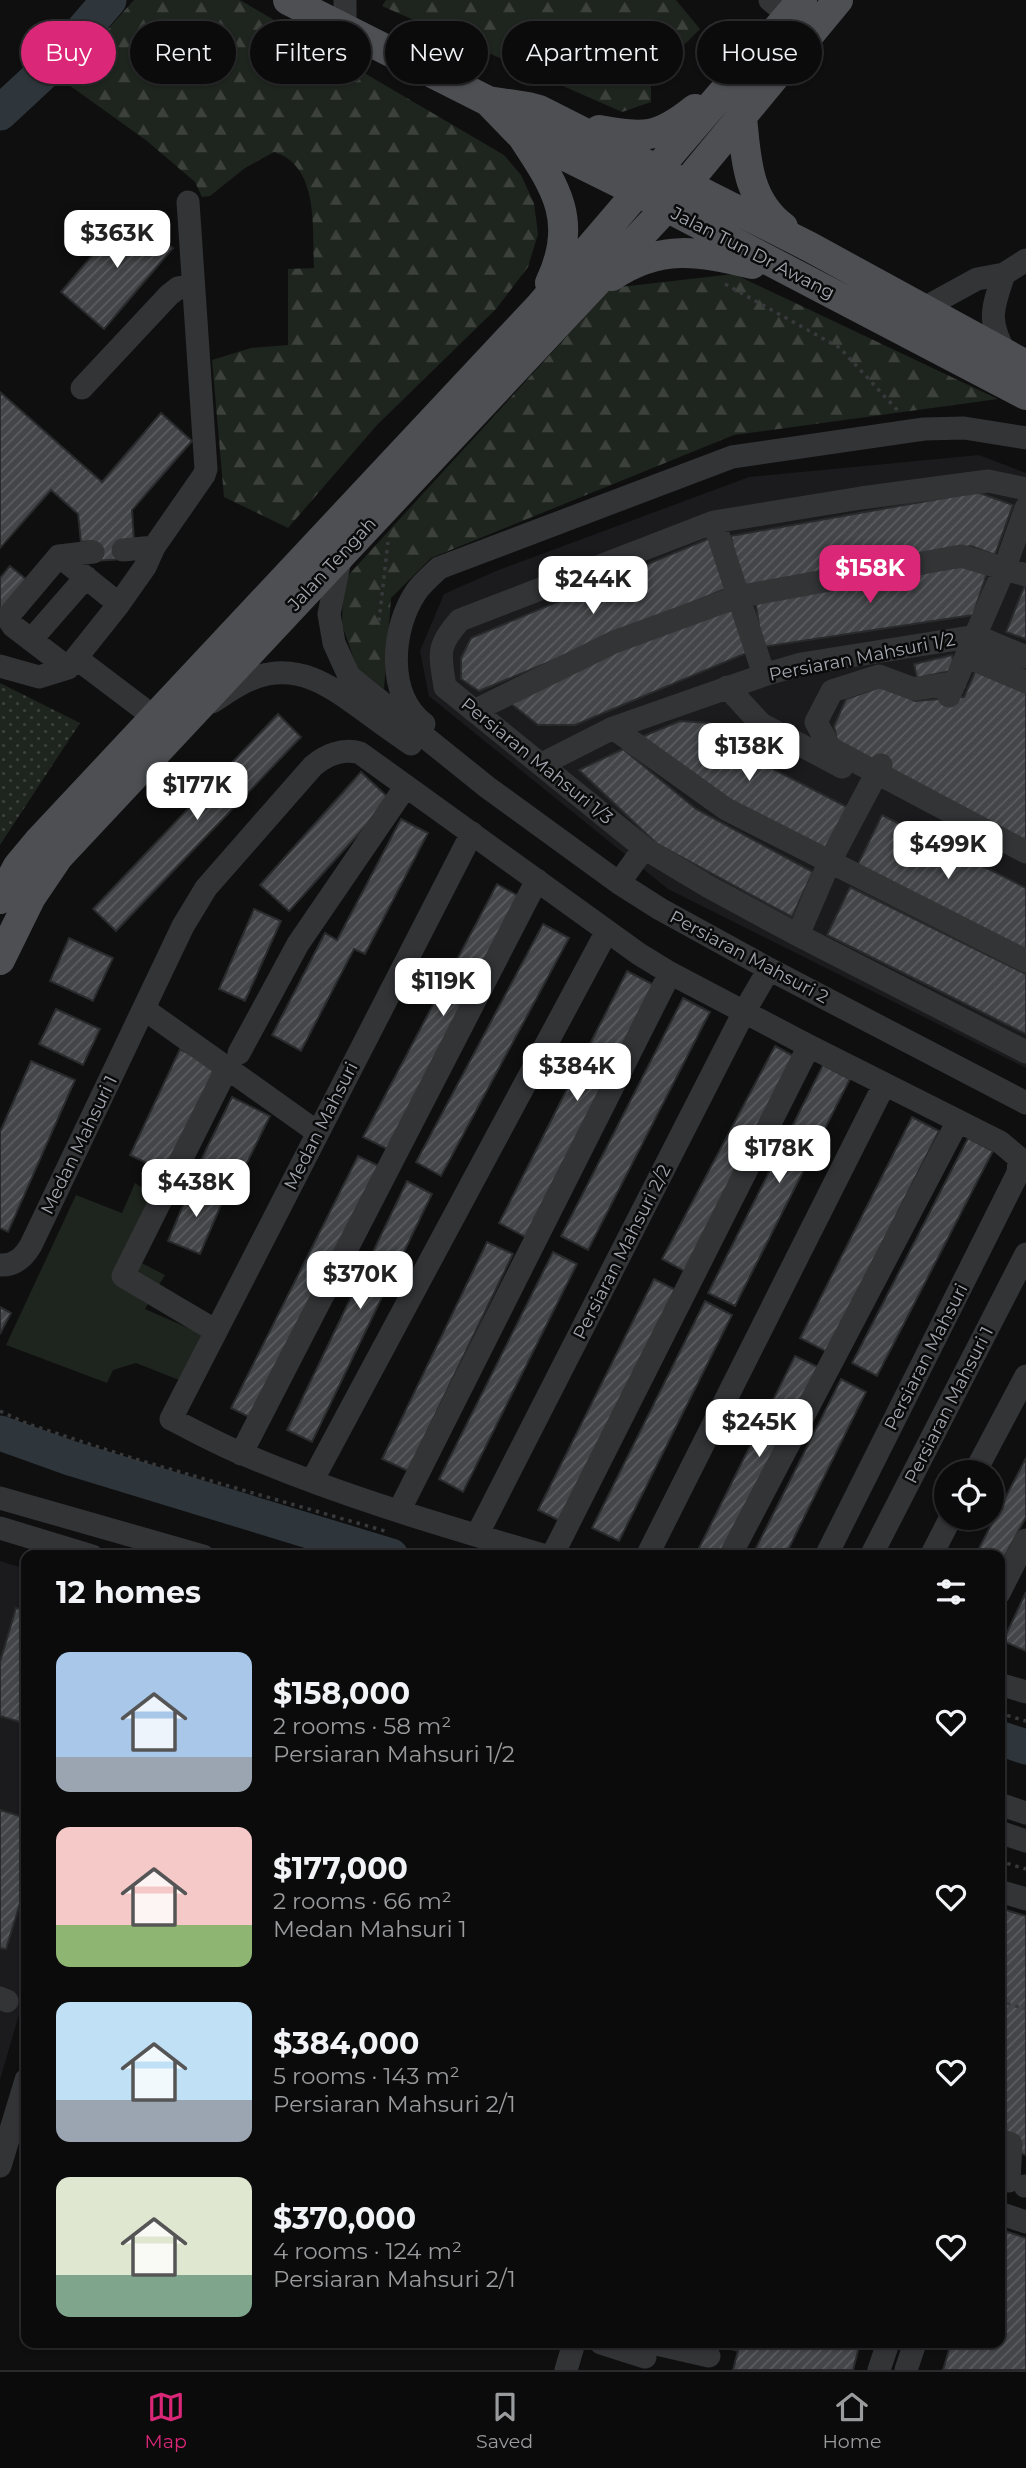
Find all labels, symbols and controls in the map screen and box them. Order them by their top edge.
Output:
chip: Buy [21,21,116,84]
chip: Rent [130,21,236,84]
chip: Filters [250,21,371,84]
chip: New [385,21,488,84]
chip: Apartment [502,21,683,84]
chip: House [697,21,822,84]
street label: Jalan Tun Dr Awang [667,202,839,304]
pin: $363K [68,210,166,270]
text: $363K [80,219,154,247]
street label: Jalan Tengah [283,513,381,616]
pin: $158K [821,546,919,605]
text: $158K [835,554,905,582]
pin: $244K [544,556,642,616]
text: $244K [555,565,631,593]
street label: Persiaran Mahsuri 1/2 [767,628,957,686]
street label: Persiaran Mahsuri 1/3 [457,693,617,829]
pin: $138K [700,724,798,783]
text: $138K [714,732,784,760]
pin: $177K [148,762,246,822]
text: $177K [163,771,232,799]
pin: $499K [899,822,997,881]
text: $499K [910,830,987,858]
street label: Persiaran Mahsuri 2 [666,906,832,1008]
pin: $119K [394,958,492,1018]
text: $119K [411,967,475,995]
pin: $384K [528,1044,626,1103]
text: $384K [539,1052,615,1080]
street label: Medan Mahsuri [279,1058,363,1194]
street label: Medan Mahsuri 1 [36,1072,122,1218]
pin: $178K [730,1126,828,1185]
text: $178K [744,1134,814,1162]
pin: $438K [147,1160,245,1219]
street label: Persiaran Mahsuri 2/2 [568,1161,676,1343]
text: $438K [158,1168,234,1196]
pin: $370K [311,1252,409,1311]
text: $370K [323,1260,397,1288]
street label: Persiaran Mahsuri [879,1280,973,1434]
street label: Persiaran Mahsuri 1 [900,1323,998,1487]
pin: $245K [710,1400,808,1459]
text: $245K [722,1408,796,1436]
map controls [934,1460,1004,1530]
button: locate [934,1460,1004,1530]
icon: filters [932,1573,970,1611]
text: 12 homes [56,1574,201,1611]
text: $158,000 [273,1675,410,1712]
icon: home [112,1680,196,1764]
icon: heart [932,1703,970,1741]
text: 2 rooms · 58 m² [273,1712,451,1740]
text: Persiaran Mahsuri 1/2 [273,1740,515,1768]
text: $177,000 [273,1850,408,1887]
icon: home [112,1855,196,1939]
icon: heart [932,1878,970,1916]
text: 2 rooms · 66 m² [273,1887,452,1915]
text: Medan Mahsuri 1 [273,1915,467,1943]
text: $384,000 [273,2025,419,2062]
icon: home [112,2030,196,2114]
icon: heart [932,2053,970,2091]
text: 5 rooms · 143 m² [273,2062,460,2090]
text: Persiaran Mahsuri 2/1 [273,2090,516,2118]
text: $370,000 [273,2200,416,2237]
icon: home [112,2205,196,2289]
icon: heart [932,2228,970,2266]
text: 4 rooms · 124 m² [273,2237,462,2265]
text: Persiaran Mahsuri 2/1 [273,2265,516,2293]
tab: Map [145,2388,187,2453]
tab: Saved [476,2388,533,2453]
tab: Home [822,2388,881,2453]

